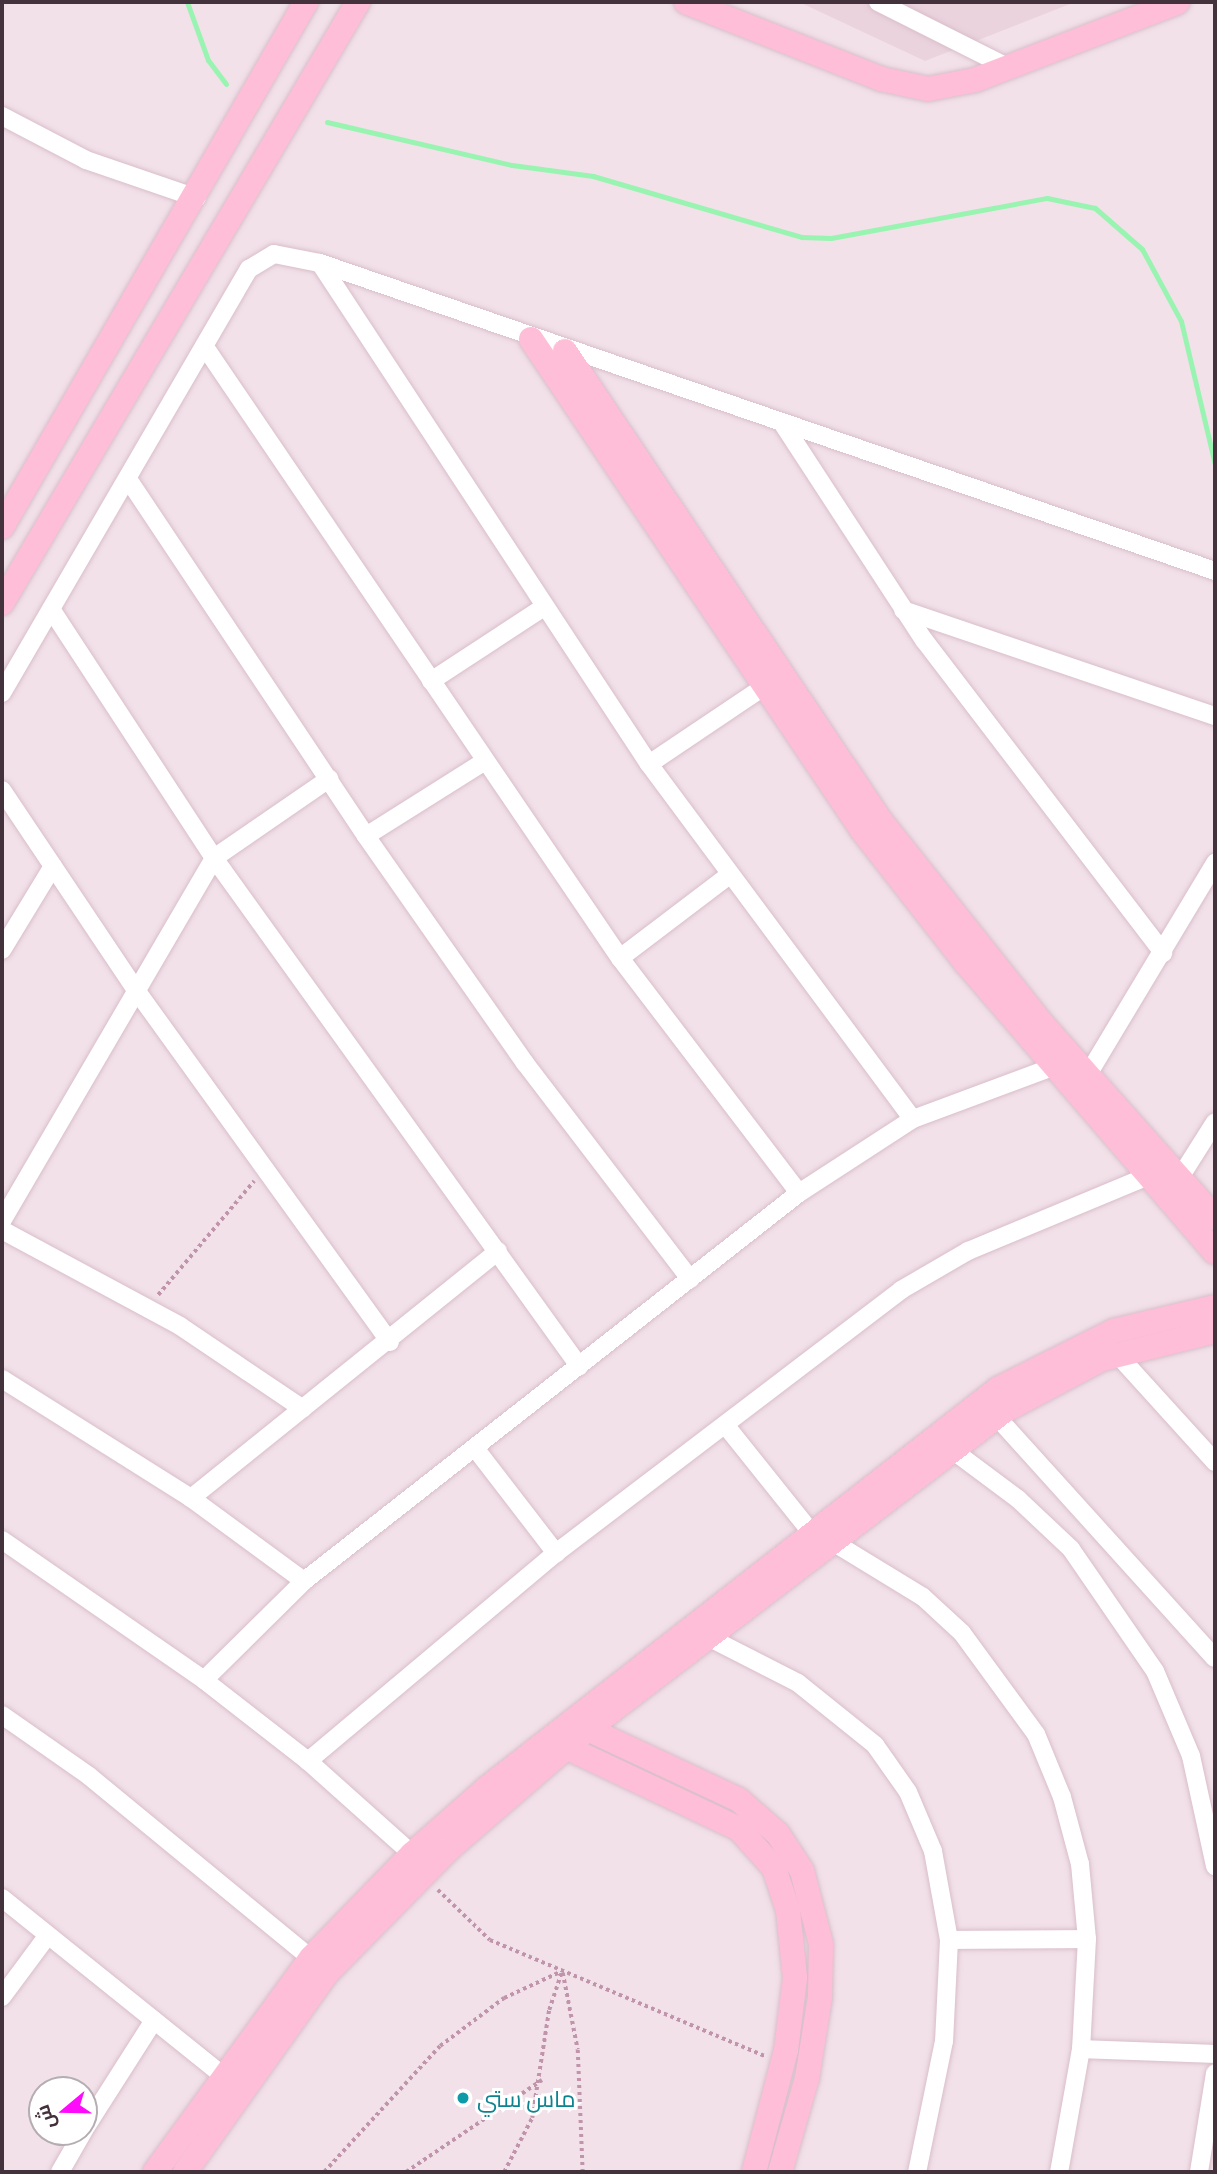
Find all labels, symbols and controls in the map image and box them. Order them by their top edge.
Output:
north arrow [28,2076,98,2146]
place label: ماس ستي [477,2084,576,2112]
marker: ماس ستي [455,2090,471,2106]
text: ش [30,2102,59,2133]

